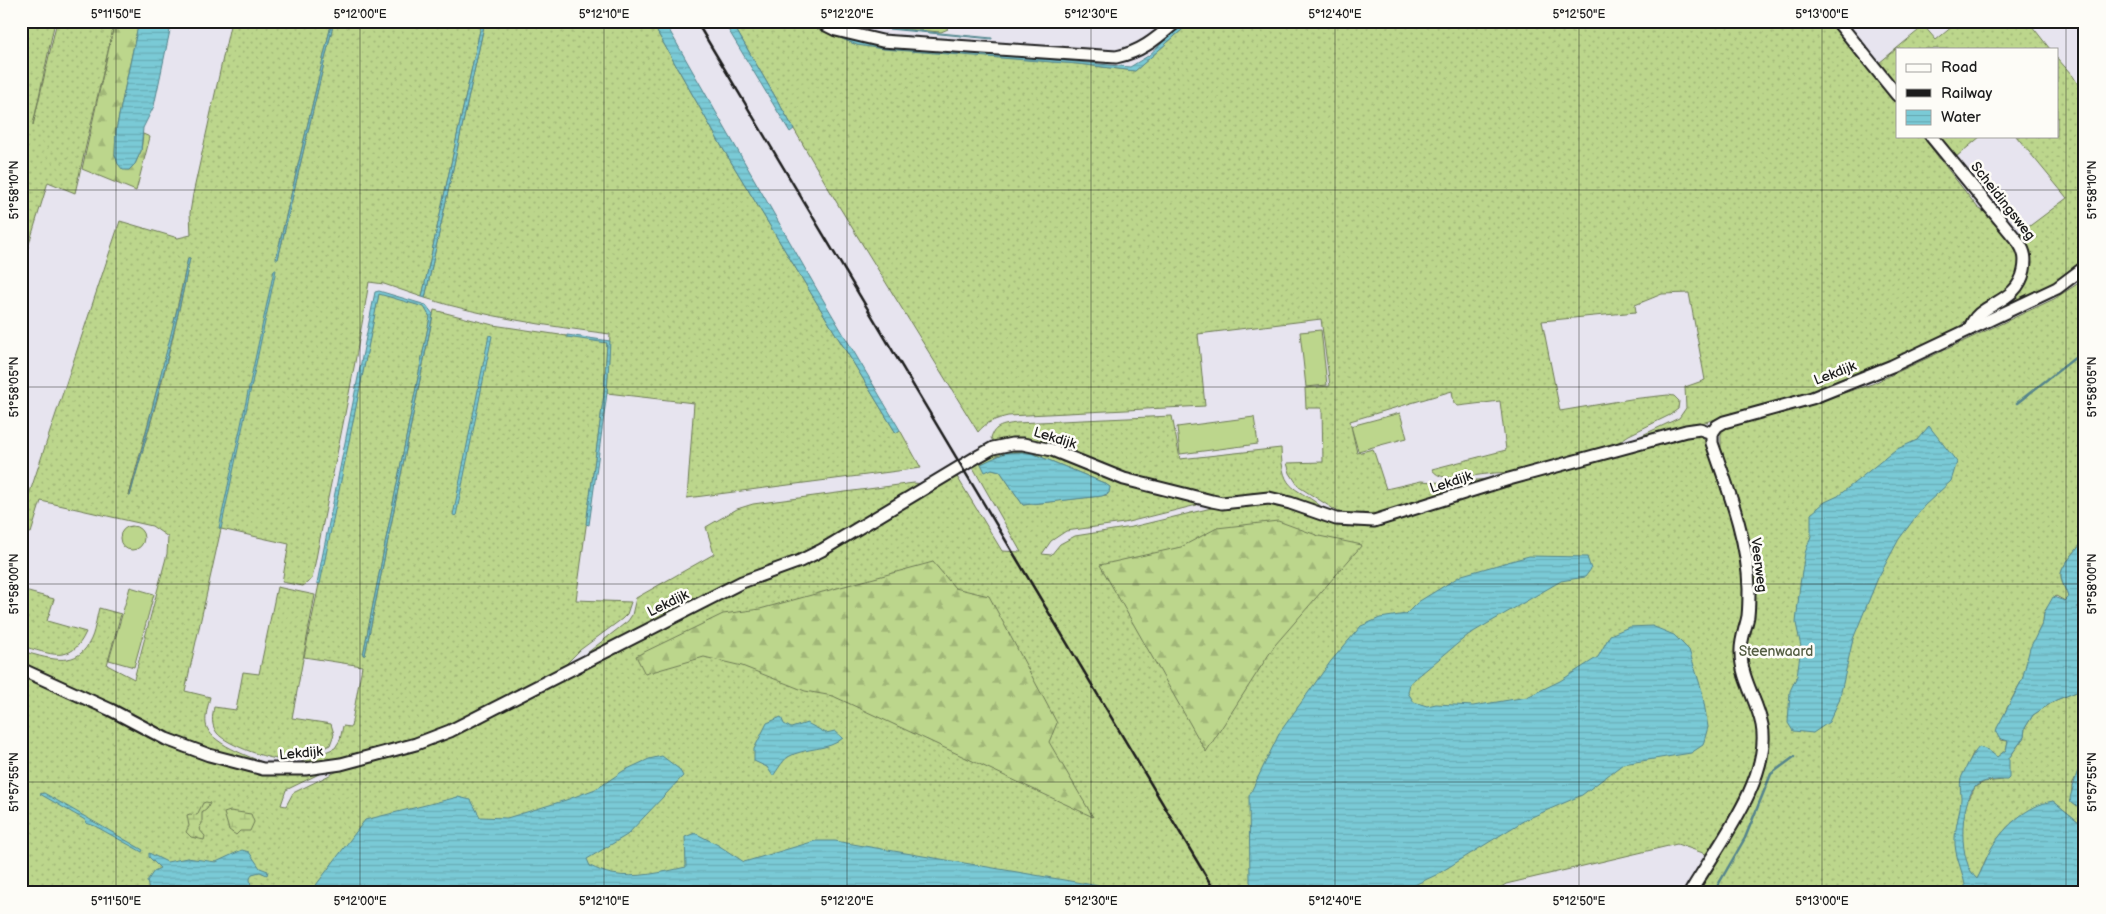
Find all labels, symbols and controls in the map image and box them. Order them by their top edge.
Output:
text: 5°11'50"E [91,7,141,22]
text: 5°12'00"E [333,7,387,22]
text: 5°12'10"E [579,7,629,22]
text: 5°12'20"E [820,7,874,22]
text: 5°12'30"E [1064,7,1118,22]
text: 5°12'40"E [1308,7,1362,22]
text: 5°12'50"E [1553,7,1606,22]
text: 5°13'00"E [1795,7,1849,22]
legend [1896,48,2058,138]
text: Road [1941,58,1977,77]
text: Railway [1941,84,1992,103]
text: Water [1941,108,1981,127]
street label: Scheidingsweg [1967,158,2039,244]
text: 51°58'10"N [7,161,22,219]
text: 51°58'10"N [2085,161,2100,219]
text: 51°58'05"N [7,356,22,418]
text: 51°58'05"N [2085,356,2100,418]
street label: Lekdijk [1811,357,1859,389]
street label: Lekdijk [1031,423,1079,453]
street label: Lekdijk [1427,467,1475,497]
street label: Veerweg [1747,537,1771,593]
text: 51°58'00"N [7,553,22,615]
text: 51°58'00"N [2085,553,2100,615]
street label: Lekdijk [644,586,692,620]
park label: Steenwaard [1739,643,1813,660]
street label: Lekdijk [278,743,324,763]
text: 51°57'55"N [7,752,22,812]
text: 51°57'55"N [2085,752,2100,812]
text: 5°11'50"E [91,894,141,909]
text: 5°12'00"E [333,894,387,909]
text: 5°12'10"E [579,894,629,909]
text: 5°12'20"E [820,894,874,909]
text: 5°12'30"E [1064,894,1118,909]
text: 5°12'40"E [1308,894,1362,909]
text: 5°12'50"E [1553,894,1606,909]
text: 5°13'00"E [1795,894,1849,909]

